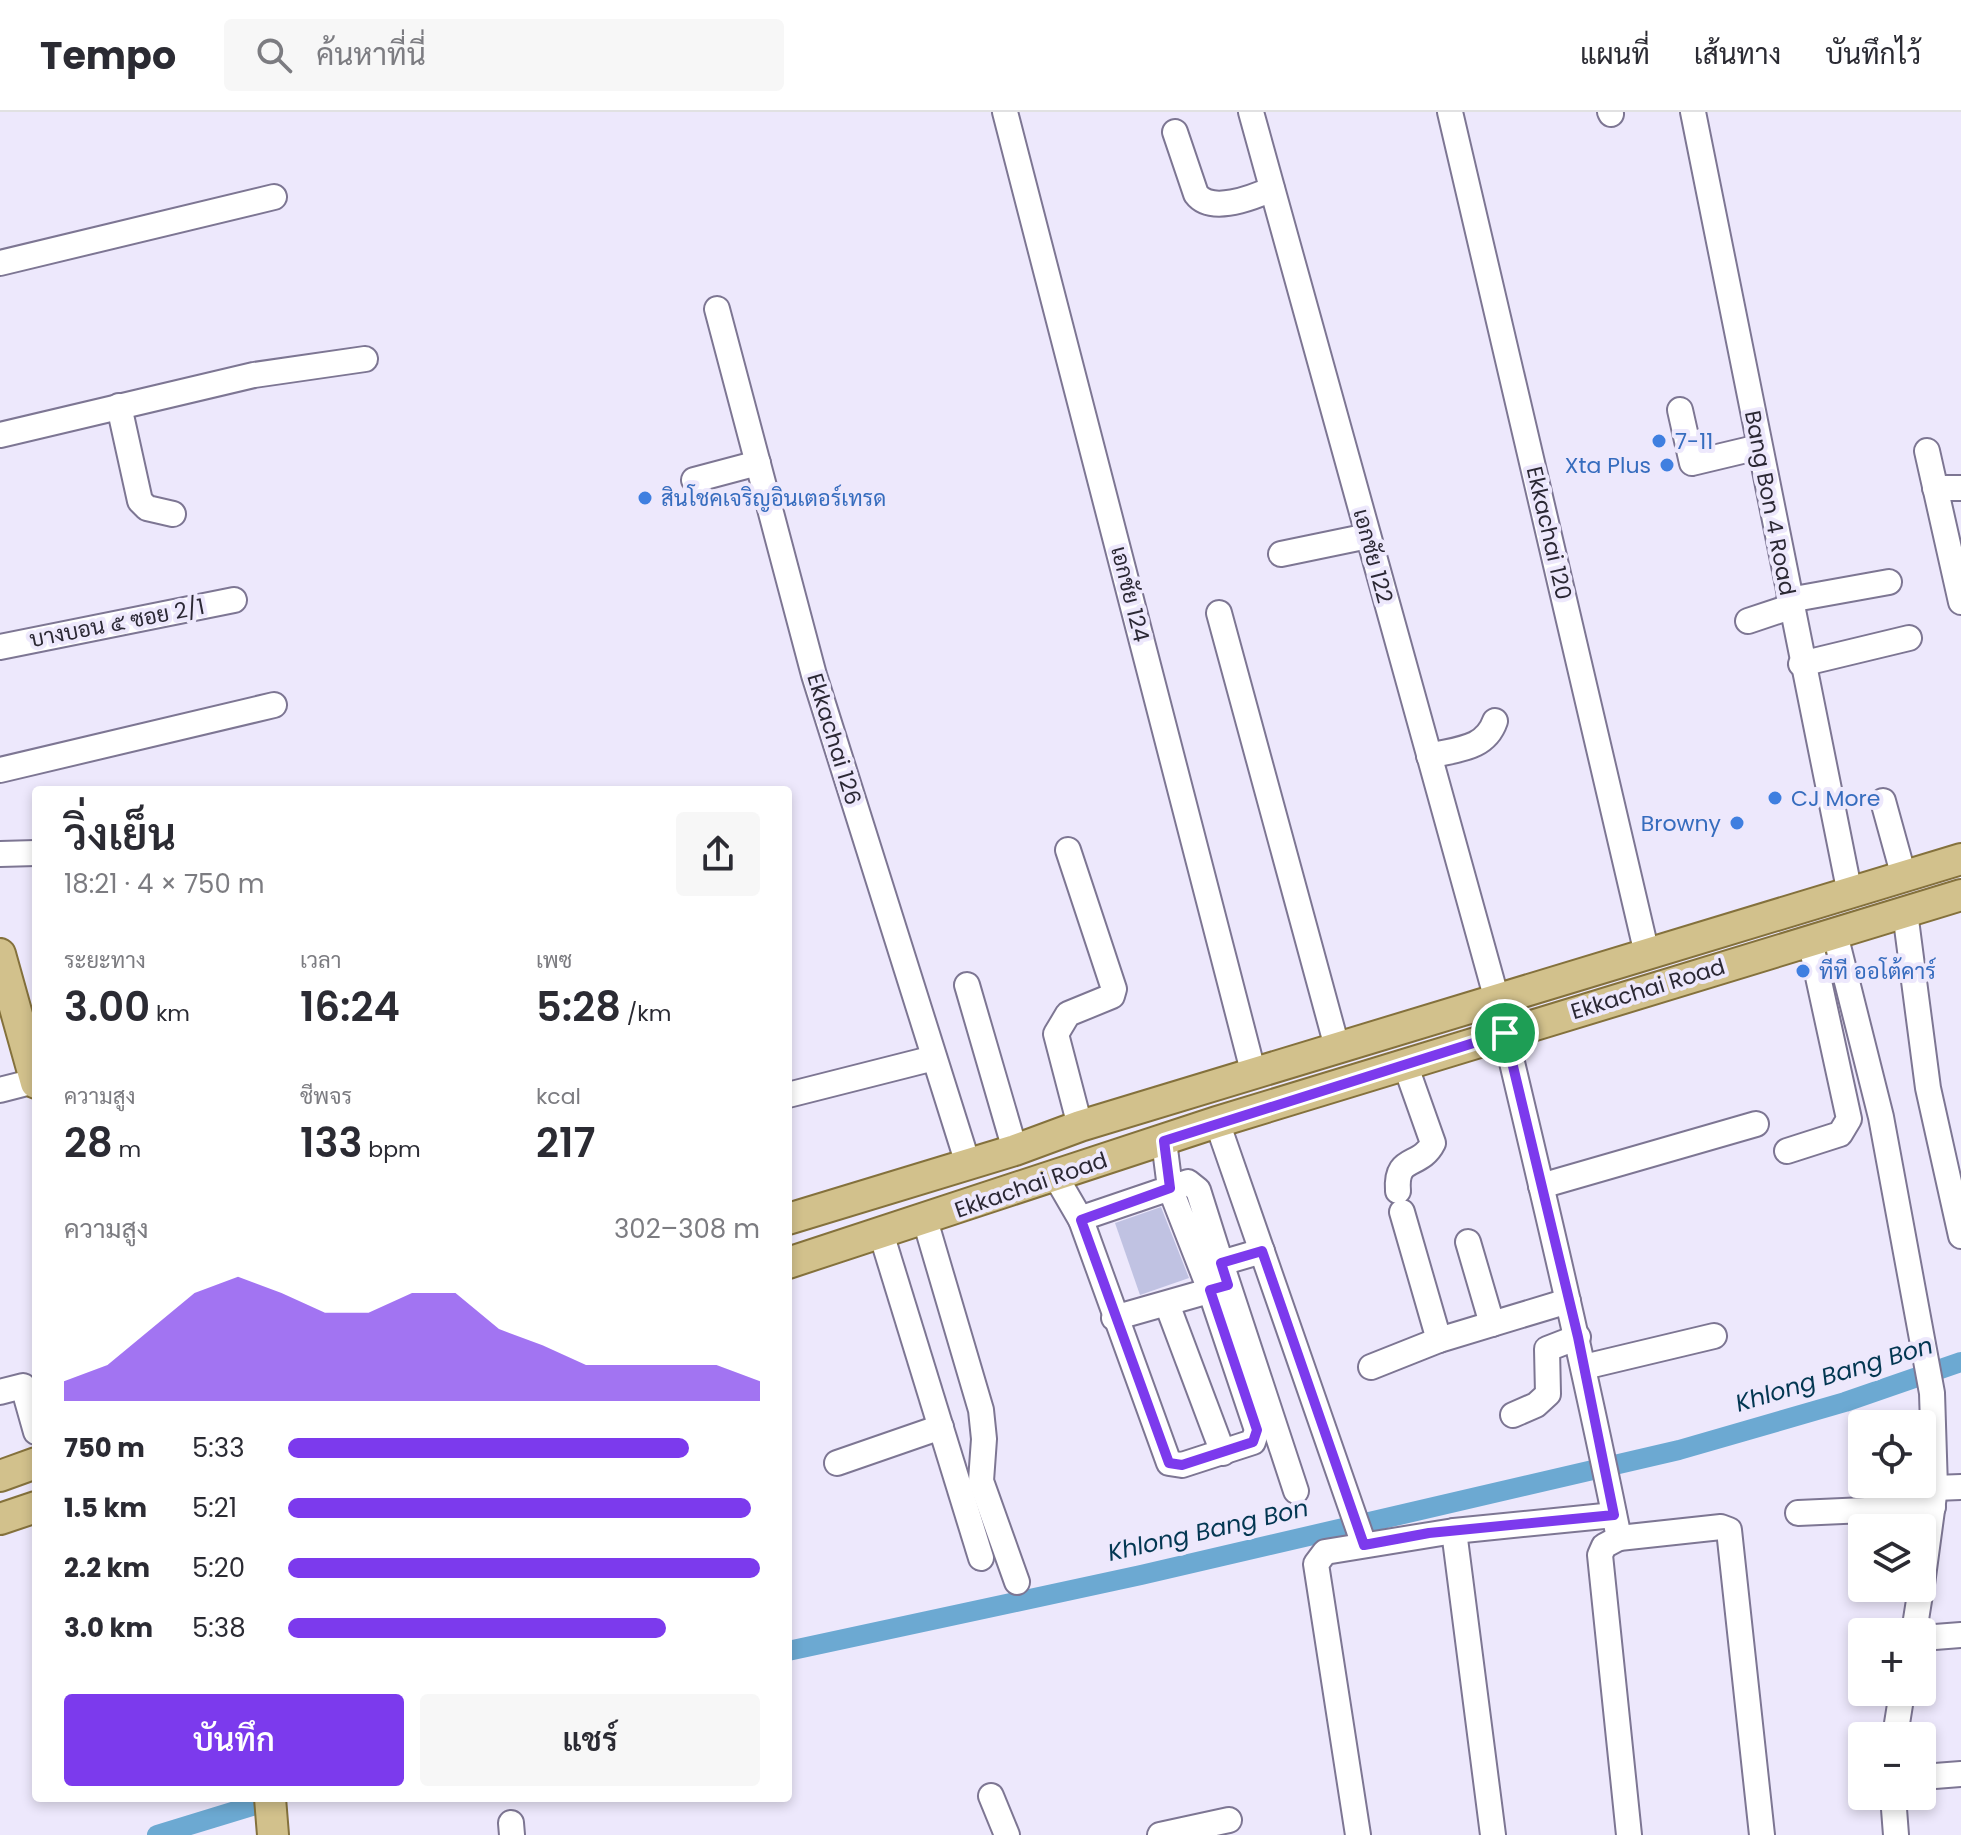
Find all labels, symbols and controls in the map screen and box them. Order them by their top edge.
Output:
search box [224,19,784,91]
text: Tempo [40,29,176,82]
icon: search [252,33,296,77]
text: ค้นหาที่นี่ [316,33,426,76]
text: แผนที่ [1580,35,1650,74]
text: เส้นทาง [1694,35,1781,74]
text: บันทึกไว้ [1825,35,1921,74]
street label: Bang Bon 4 Road [1737,408,1803,598]
place label: 7-11 [1675,426,1713,457]
marker: 7-11 [1650,432,1668,450]
place label: Xta Plus [1565,450,1651,481]
marker: Xta Plus [1658,456,1676,474]
street label: Ekkachai 120 [1519,463,1579,603]
place label: สินโชคเจริญอินเตอร์เทรด [661,483,886,514]
marker: สินโชคเจริญอินเตอร์เทรด [636,489,654,507]
street label: เอกชัย 122 [1346,505,1400,607]
street label: เอกชัย 124 [1103,543,1157,645]
street label: บางบอน ๕ ซอย 2/1 [27,591,207,655]
street label: Ekkachai 126 [799,669,869,809]
place label: CJ More [1791,783,1880,814]
marker: CJ More [1766,789,1784,807]
text: วิ่งเย็น [64,804,176,865]
place label: Browny [1641,808,1722,839]
button: share [676,812,760,896]
marker: Browny [1728,814,1746,832]
text: 18:21 · 4 × 750 m [64,866,264,902]
text: ระยะทาง [64,945,146,976]
text: เวลา [300,945,342,976]
text: เพซ [536,945,572,976]
street label: Ekkachai Road [1567,951,1729,1027]
place label: ทีที ออโต้คาร์ [1819,956,1936,987]
marker: ทีที ออโต้คาร์ [1794,962,1812,980]
text: 3.00 [64,979,150,1035]
text: 16:24 [300,979,400,1035]
text: 5:28 [536,979,621,1035]
text: km [150,998,190,1029]
text: /km [621,998,671,1029]
pin [1471,999,1539,1067]
icon: arrive [1483,1011,1527,1055]
text: ความสูง [64,1081,135,1112]
text: ชีพจร [300,1081,352,1112]
text: kcal [536,1081,581,1112]
text: 28 [64,1115,113,1171]
text: 133 [300,1115,362,1171]
text: 217 [536,1115,595,1171]
text: m [113,1134,141,1165]
text: bpm [362,1134,421,1165]
street label: Ekkachai Road [950,1144,1112,1226]
text: ความสูง [64,1211,148,1247]
text: 302–308 m [614,1211,760,1247]
water label: Khlong Bang Bon [1731,1328,1937,1420]
map controls [1848,1410,1936,1810]
button: locate [1848,1410,1936,1498]
text: 750 m [64,1430,145,1466]
text: 5:33 [192,1430,245,1466]
text: 1.5 km [64,1490,147,1526]
text: 5:21 [192,1490,237,1526]
water label: Khlong Bang Bon [1104,1491,1312,1569]
button: layers [1848,1514,1936,1602]
text: 2.2 km [64,1550,150,1586]
text: 5:20 [192,1550,245,1586]
text: 3.0 km [64,1610,153,1646]
text: 5:38 [192,1610,246,1646]
button: + [1848,1618,1936,1706]
button: บันทึก [64,1694,404,1786]
button: แชร์ [420,1694,760,1786]
button: − [1848,1722,1936,1810]

